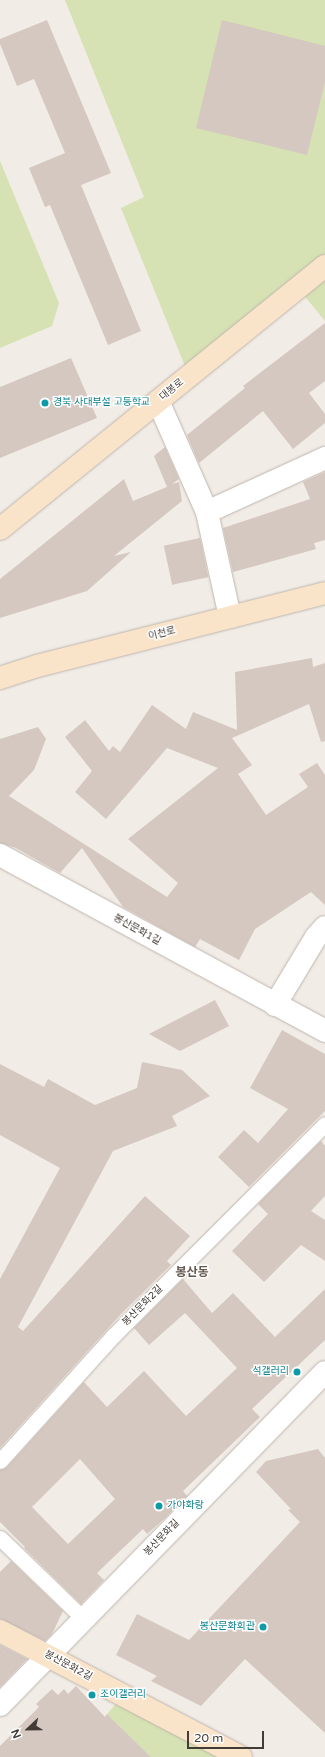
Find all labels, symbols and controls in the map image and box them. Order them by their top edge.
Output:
street label: 대봉로 [157,377,187,403]
place label: 경북 사대부설 고등학교 [53,397,150,409]
marker: 경북 사대부설 고등학교 [40,398,50,408]
street label: 이천로 [147,625,177,643]
street label: 봉산문화1길 [111,912,163,948]
district label: 봉산동 [175,1266,209,1280]
street label: 봉산문화2길 [120,1283,166,1329]
place label: 석갤러리 [252,1366,289,1378]
marker: 석갤러리 [292,1367,302,1377]
place label: 가야화랑 [167,1500,204,1512]
marker: 가야화랑 [154,1501,164,1511]
street label: 봉산문화길 [142,1517,182,1559]
place label: 봉산문화회관 [200,1621,255,1633]
marker: 봉산문화회관 [258,1622,268,1632]
street label: 봉산문화2길 [42,1648,94,1684]
place label: 조이갤러리 [100,1689,146,1701]
marker: 조이갤러리 [87,1690,97,1700]
north arrow [8,1709,48,1749]
scale bar [189,1723,266,1749]
text: N [9,1727,24,1740]
text: 20 m [194,1731,223,1745]

